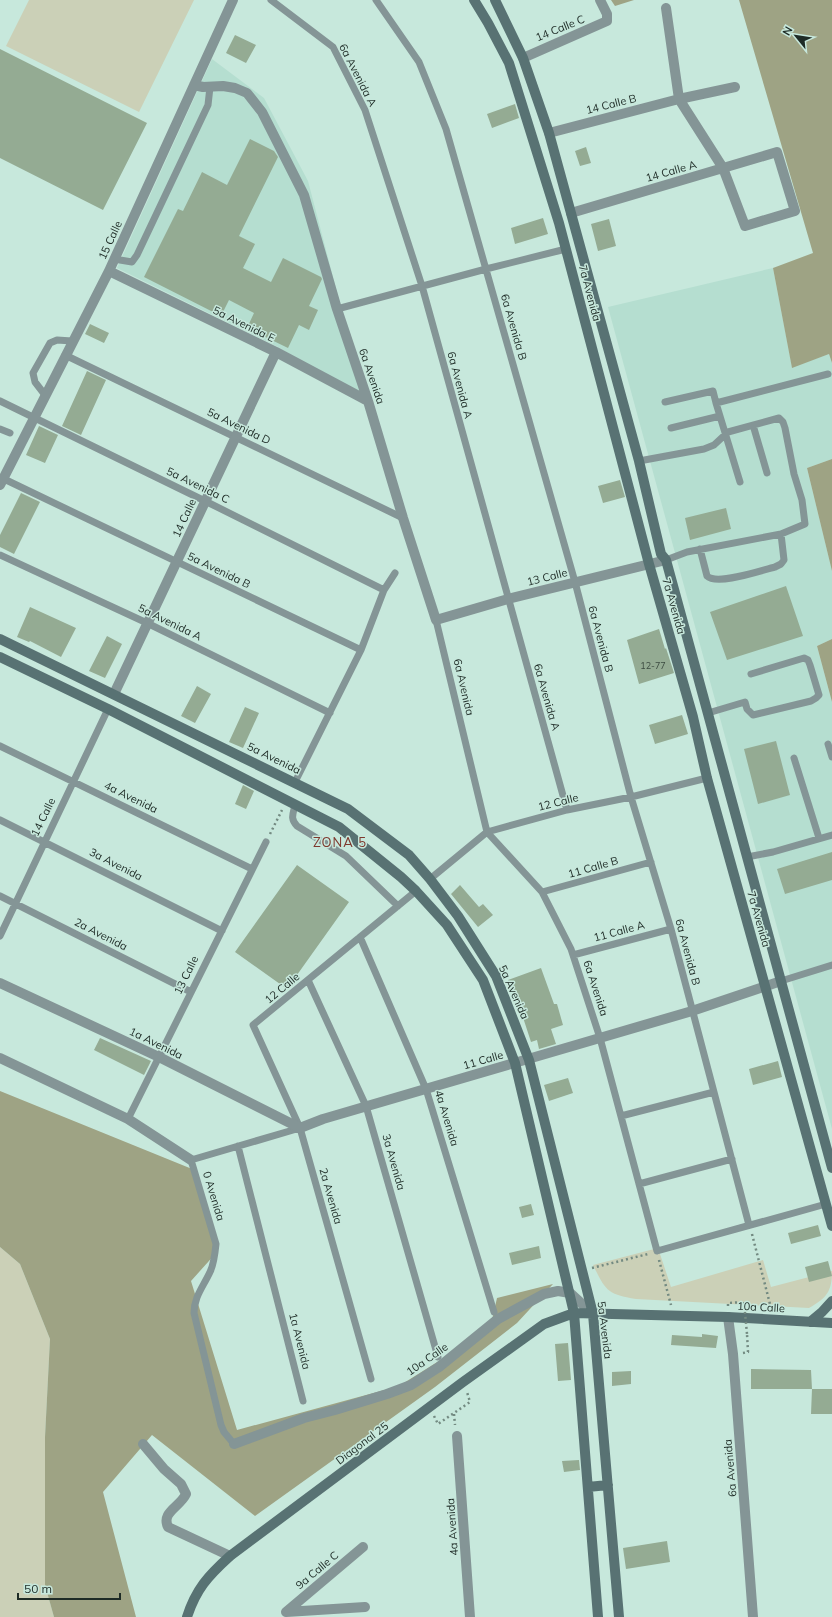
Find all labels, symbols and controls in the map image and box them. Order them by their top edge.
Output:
street label: 14 Calle C [533,12,587,44]
north arrow [776,16,816,56]
text: N [779,24,795,38]
street label: 6a Avenida A [336,41,380,109]
street label: 14 Calle B [584,91,638,117]
street label: 14 Calle A [644,157,698,185]
street label: 15 Calle [95,218,125,262]
street label: 7a Avenida [576,263,604,323]
street label: 6a Avenida B [498,292,530,362]
street label: 5a Avenida E [211,303,277,345]
street label: 6a Avenida [356,346,388,406]
street label: 6a Avenida A [444,350,476,420]
street label: 5a Avenida D [205,405,273,447]
street label: 5a Avenida C [164,464,232,506]
street label: 14 Calle [169,496,199,540]
street label: 5a Avenida B [185,549,253,591]
street label: 13 Calle [525,565,569,589]
street label: 7a Avenida [659,576,689,636]
street label: 5a Avenida A [136,601,204,643]
street label: 6a Avenida B [585,604,617,674]
street label: 6a Avenida [451,657,477,717]
house number: 12-77 [640,660,666,671]
street label: 6a Avenida A [531,662,563,732]
street label: 5a Avenida [245,739,303,777]
street label: 4a Avenida [102,778,160,816]
street label: 12 Calle [536,790,580,814]
street label: 14 Calle [28,795,58,839]
district label: ZONA 5 [313,834,367,850]
street label: 3a Avenida [87,845,145,883]
street label: 11 Calle B [566,853,620,881]
street label: 7a Avenida [744,889,774,949]
street label: 2a Avenida [72,915,130,953]
street label: 11 Calle A [592,917,646,945]
street label: 6a Avenida B [672,917,704,987]
street label: 13 Calle [171,953,201,997]
street label: 6a Avenida [580,958,612,1018]
street label: 5a Avenida [496,963,532,1021]
street label: 12 Calle [262,969,302,1007]
street label: 1a Avenida [127,1024,185,1062]
street label: 11 Calle [461,1048,505,1072]
street label: 4a Avenida [432,1088,462,1148]
street label: 3a Avenida [379,1132,409,1192]
street label: 2a Avenida [316,1166,346,1226]
street label: 0 Avenida [200,1169,228,1223]
street label: 10a Calle [737,1299,785,1315]
street label: 5a Avenida [595,1300,615,1360]
street label: 1a Avenida [286,1311,314,1371]
street label: 10a Calle [403,1340,451,1378]
street label: Diagonal 25 [333,1418,391,1467]
street label: 6a Avenida [721,1439,739,1497]
street label: 4a Avenida [443,1498,461,1556]
street label: 9a Calle C [293,1548,341,1592]
scale bar [18,1575,120,1601]
text: 50 m [24,1581,52,1596]

